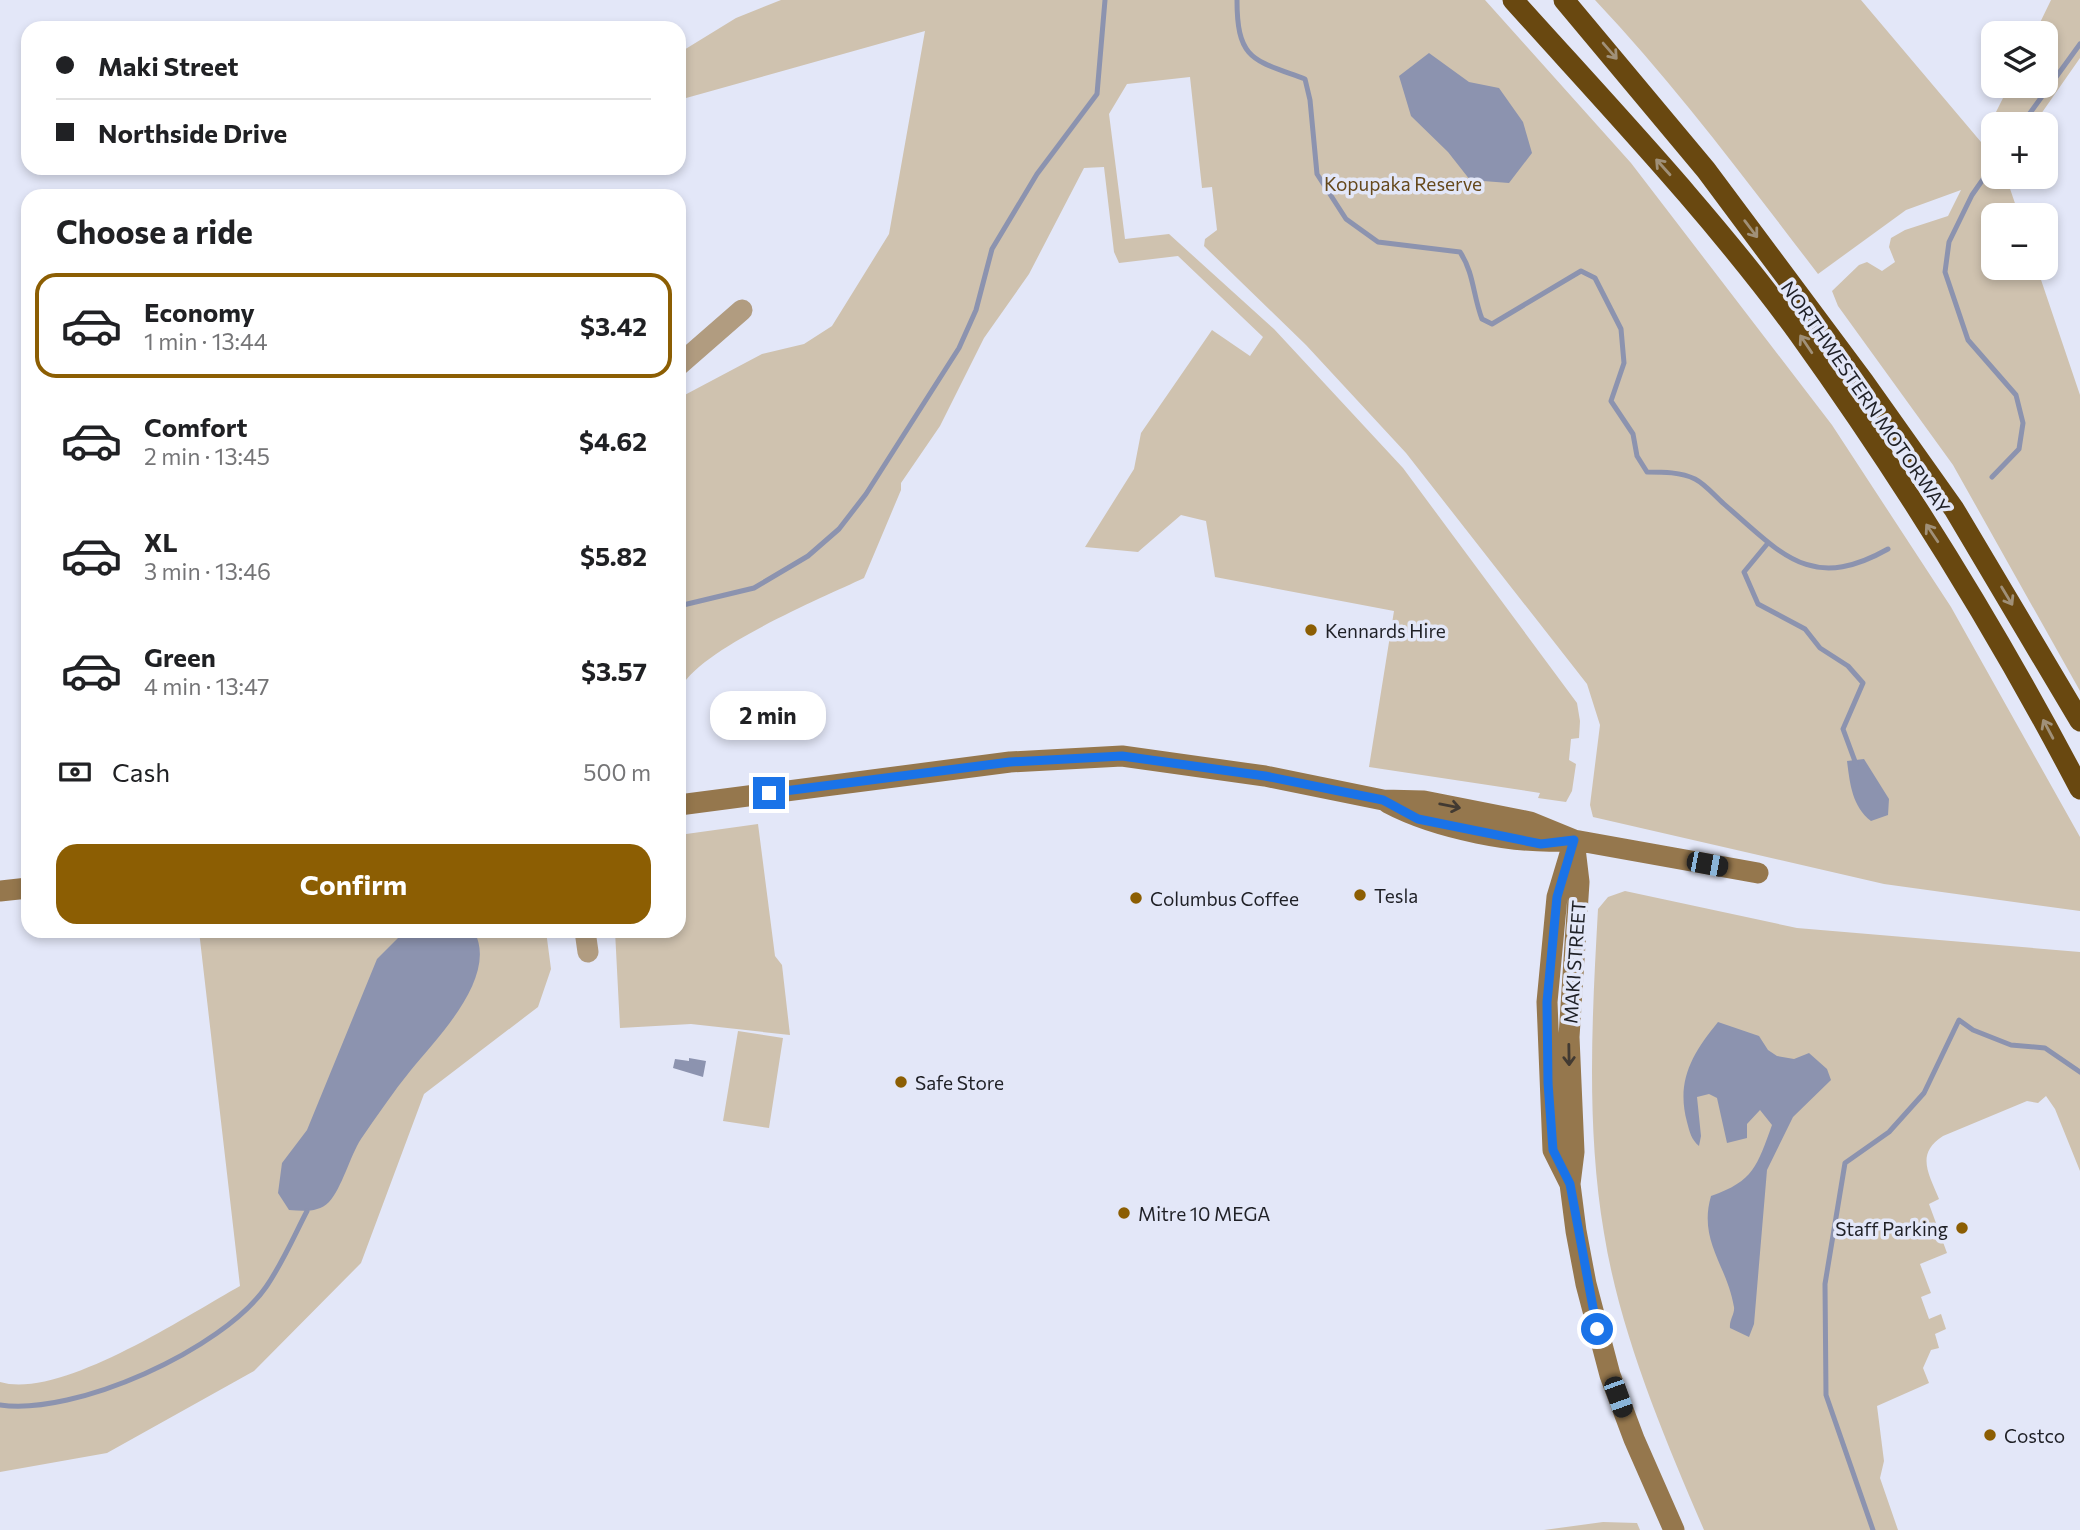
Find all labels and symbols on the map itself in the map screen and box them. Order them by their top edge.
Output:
one-way arrow [1601,42,1618,59]
one-way arrow [1655,159,1672,176]
park label: Kopupaka Reserve [1324,172,1482,195]
one-way arrow [1744,219,1759,238]
street label: NORTHWESTERN MOTORWAY [1777,276,1955,518]
one-way arrow [1798,335,1812,355]
one-way arrow [1925,524,1940,543]
one-way arrow [2001,586,2015,606]
place label: Kennards Hire [1325,619,1446,642]
marker: Kennards Hire [1303,622,1319,638]
callout: 2 min [711,692,827,740]
one-way arrow [2041,719,2055,740]
route end [753,777,785,809]
one-way arrow [1438,800,1461,813]
car [1685,850,1730,878]
place label: Tesla [1374,884,1418,907]
place label: Columbus Coffee [1150,887,1299,910]
marker: Tesla [1352,887,1368,903]
marker: Columbus Coffee [1128,890,1144,906]
street label: MAKI STREET [1558,900,1590,1024]
one-way arrow [1562,1043,1576,1066]
place label: Safe Store [915,1071,1004,1094]
marker: Safe Store [893,1074,909,1090]
place label: Mitre 10 MEGA [1138,1202,1270,1225]
marker: Mitre 10 MEGA [1116,1205,1132,1221]
place label: Staff Parking [1835,1217,1948,1240]
marker: Staff Parking [1954,1220,1970,1236]
route start [1581,1313,1613,1345]
car [1601,1374,1636,1420]
place label: Costco [2004,1424,2065,1447]
marker: Costco [1982,1427,1998,1443]

